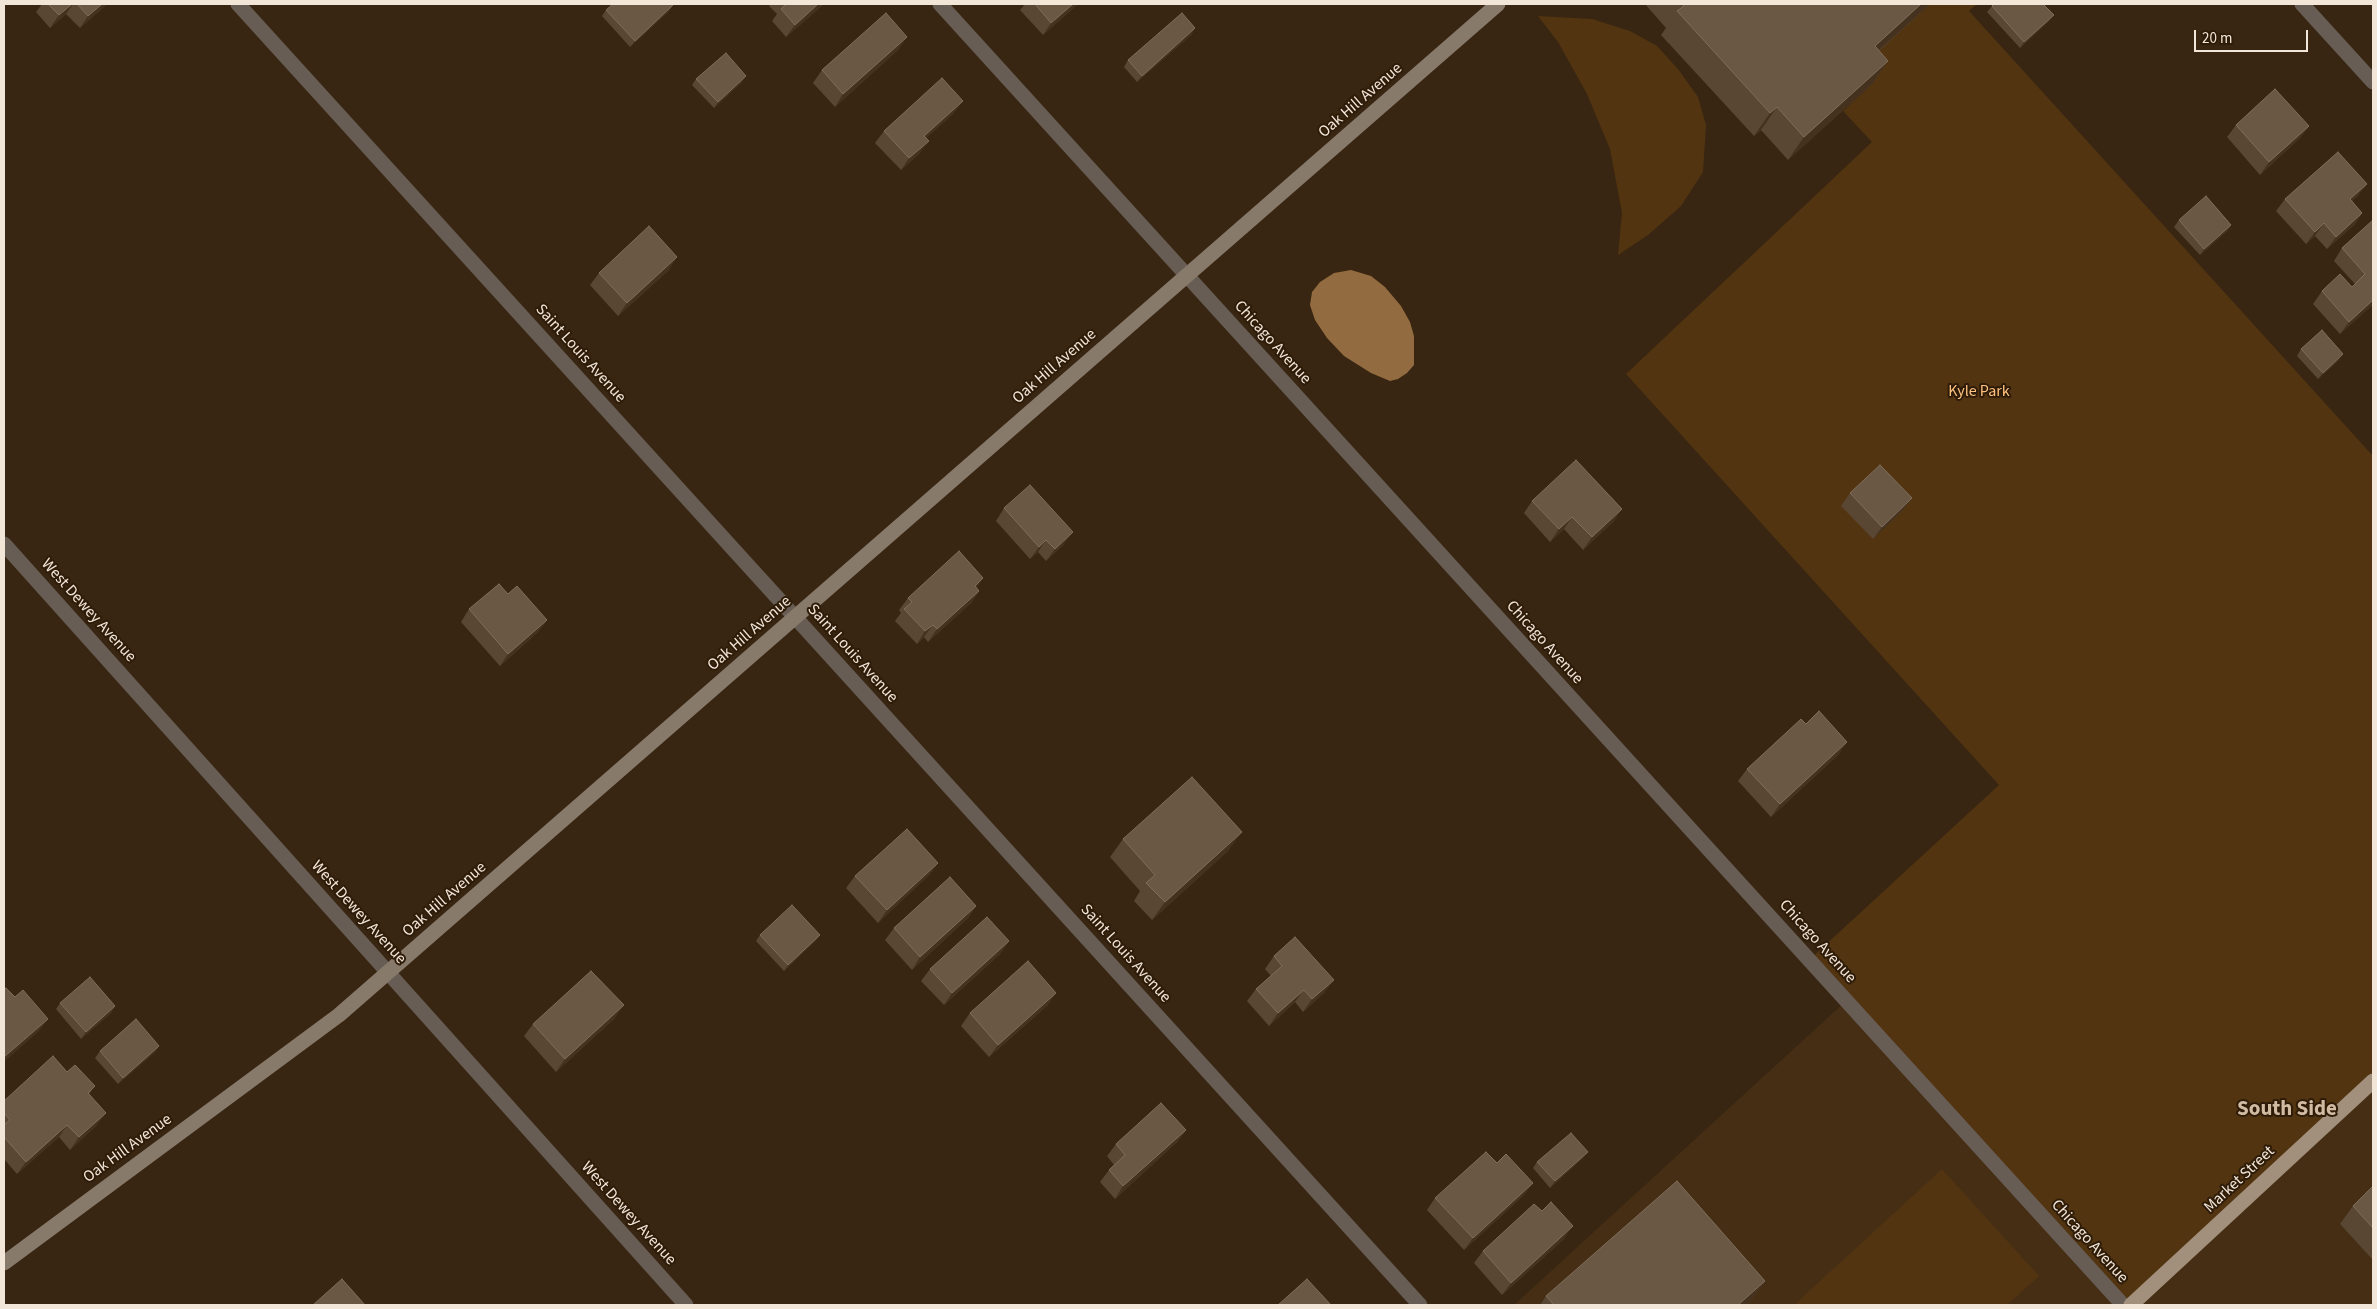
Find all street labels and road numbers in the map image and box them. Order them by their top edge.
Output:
street label: Oak Hill Avenue [1315,59,1407,143]
street label: Chicago Avenue [1229,297,1315,389]
street label: Saint Louis Avenue [531,301,629,407]
street label: Oak Hill Avenue [1009,325,1101,409]
street label: West Dewey Avenue [36,555,140,667]
street label: Oak Hill Avenue [704,592,796,676]
street label: Chicago Avenue [1501,597,1587,689]
street label: Saint Louis Avenue [803,601,901,707]
street label: West Dewey Avenue [306,857,410,969]
street label: Oak Hill Avenue [399,858,491,942]
street label: Chicago Avenue [1774,896,1860,988]
street label: Saint Louis Avenue [1076,901,1174,1007]
street label: Oak Hill Avenue [80,1110,176,1188]
street label: Market Street [2201,1143,2279,1217]
street label: West Dewey Avenue [576,1158,680,1270]
street label: Chicago Avenue [2046,1196,2132,1288]

